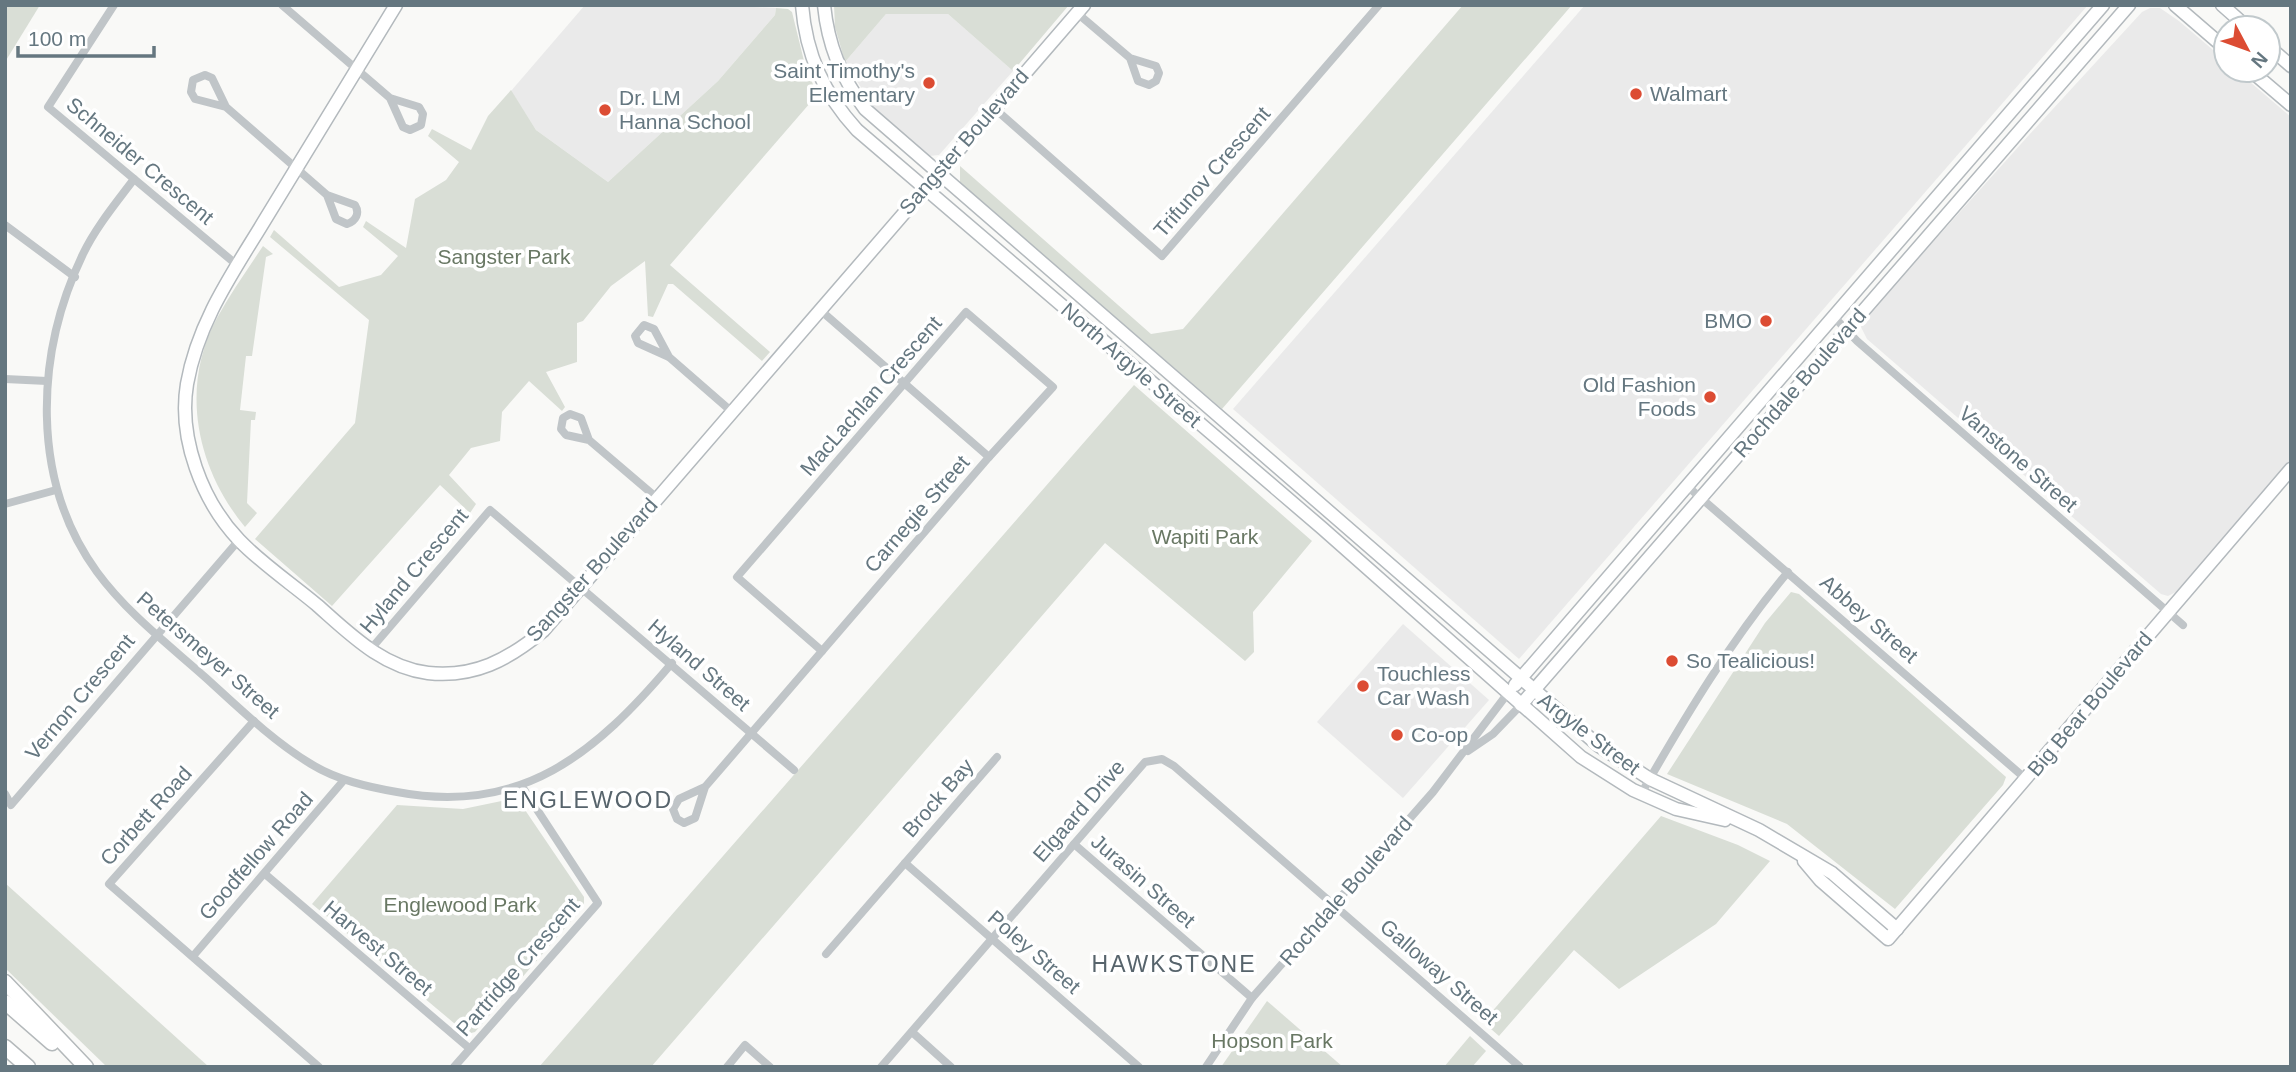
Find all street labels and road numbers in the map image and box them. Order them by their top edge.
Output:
street label: Sangster Boulevard [894,65,1033,219]
street label: Schneider Crescent [62,93,218,229]
street label: Trifunov Crescent [1149,102,1275,241]
street label: North Argyle Street [1057,298,1206,432]
street label: Rochdale Boulevard [1729,304,1870,462]
street label: MacLachlan Crescent [795,311,946,480]
street label: Vanstone Street [1955,401,2082,516]
street label: Carnegie Street [860,451,974,577]
street label: Sangster Boulevard [521,493,662,646]
street label: Hyland Crescent [355,504,472,638]
street label: Abbey Street [1816,570,1923,667]
street label: Petersmeyer Street [133,587,284,723]
street label: Hyland Street [644,614,755,715]
street label: Big Bear Boulevard [2023,627,2157,780]
street label: Vernon Crescent [21,629,139,764]
street label: Argyle Street [1534,688,1645,779]
street label: Brock Bay [898,754,978,841]
street label: Elgaard Drive [1028,755,1129,866]
street label: Corbett Road [95,762,196,870]
street label: Goodfellow Road [194,787,317,924]
street label: Rochdale Boulevard [1275,812,1416,970]
street label: Jurasin Street [1087,829,1200,932]
street label: Partridge Crescent [452,893,584,1040]
street label: Harvest Street [320,896,437,1000]
street label: Poley Street [984,905,1085,998]
street label: Galloway Street [1376,914,1503,1029]

